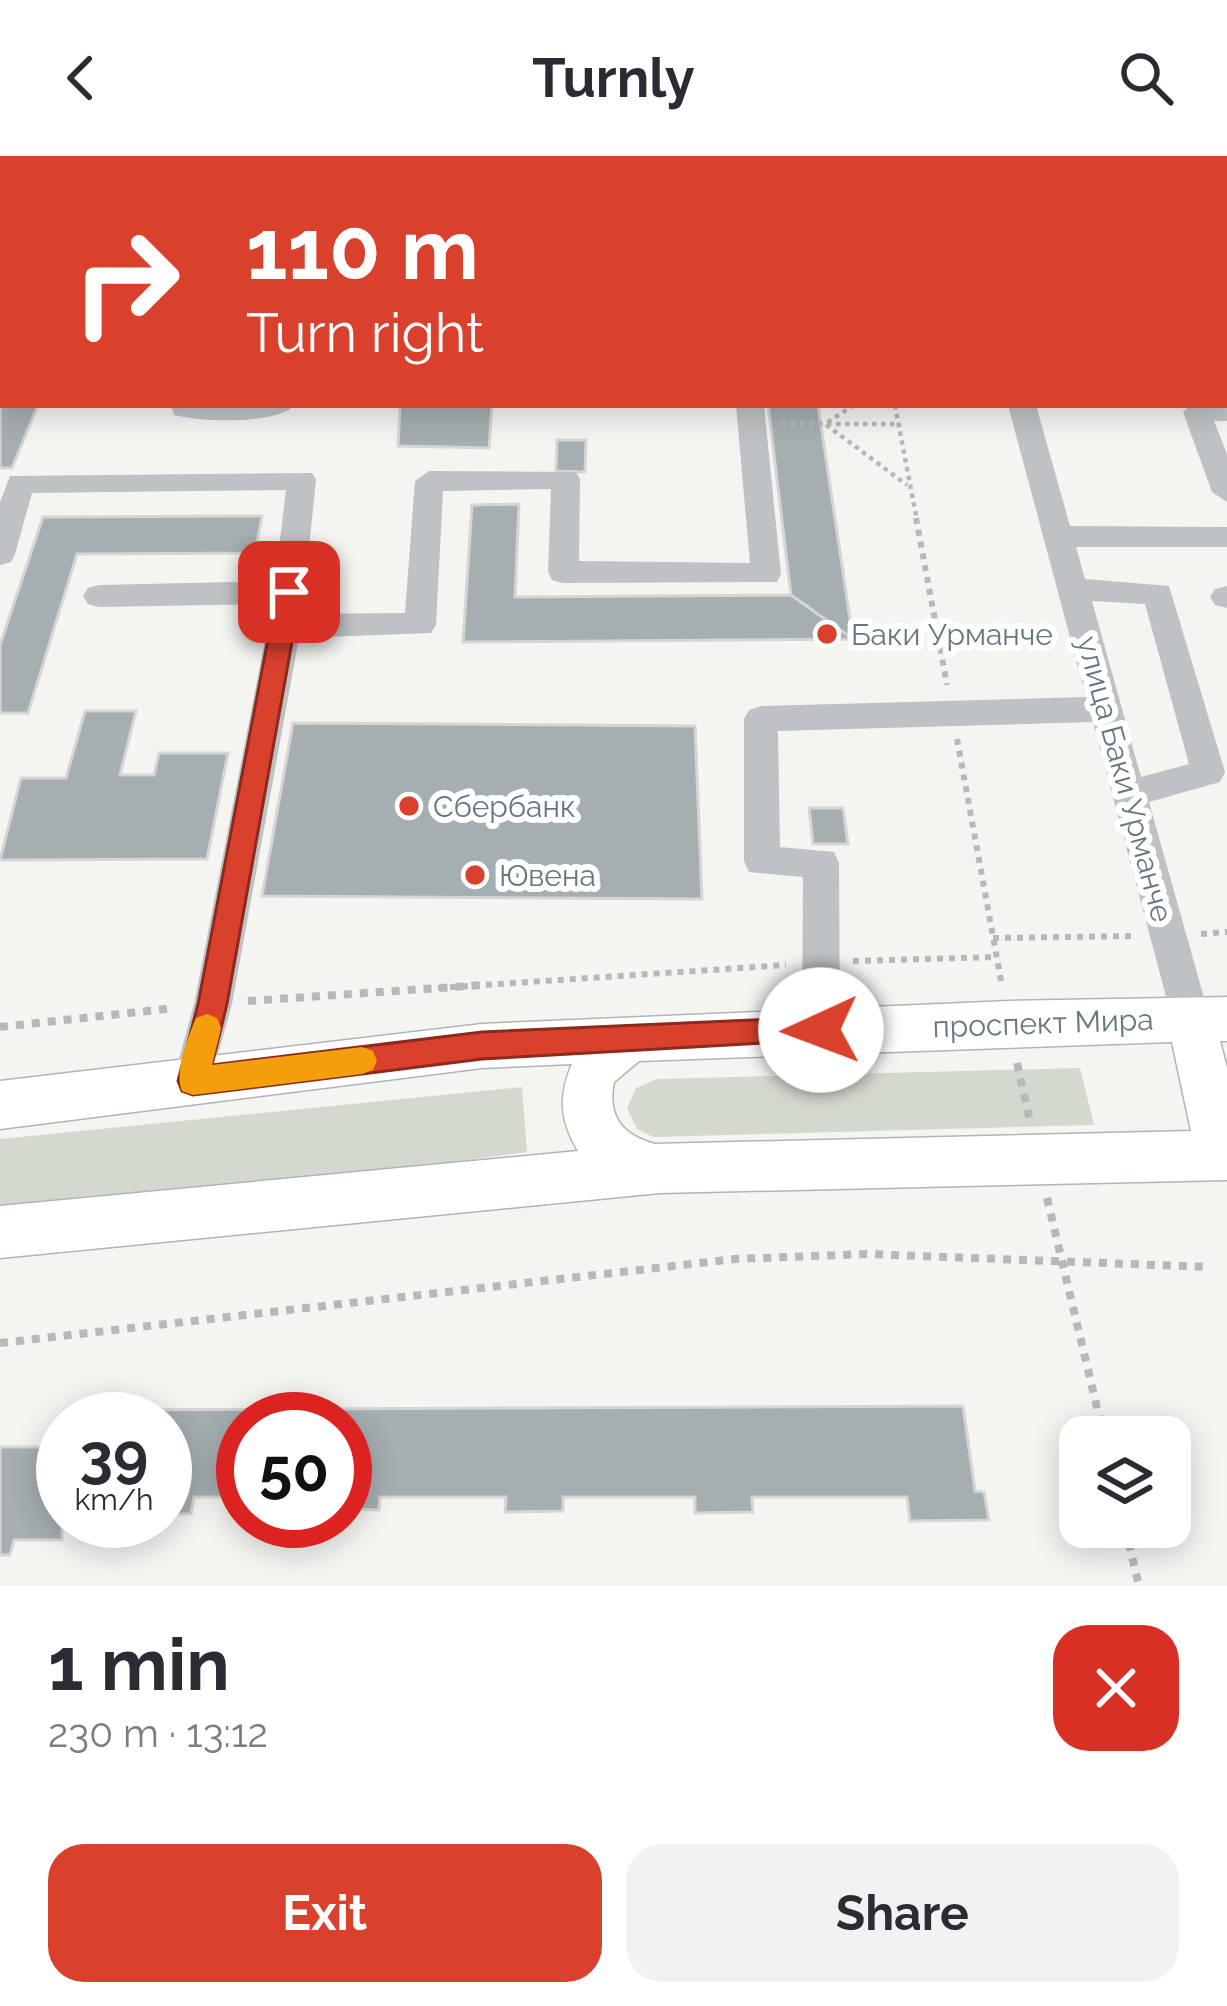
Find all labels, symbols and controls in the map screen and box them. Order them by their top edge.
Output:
icon: back [48,45,114,111]
icon: search [1113,45,1179,111]
text: Turnly [532,46,695,110]
text: 110 m [246,200,479,299]
icon: right [48,204,204,360]
text: Turn right [246,301,484,365]
pin [238,541,340,643]
icon: arrive [256,559,322,625]
place label: Баки Урманче [851,617,1053,652]
marker: Баки Урманче [814,621,840,647]
street label: улица Баки Урманче [1070,632,1180,926]
place label: Сбербанк [433,789,576,824]
marker: Сбербанк [396,793,422,819]
place label: Ювена [499,858,596,893]
marker: Ювена [462,862,488,888]
position arrow [758,967,884,1093]
street label: проспект Мира [932,1002,1154,1044]
speed limit sign: 50 [216,1392,372,1548]
map controls [1059,1416,1191,1548]
button: layers [1059,1416,1191,1548]
text: 39 [80,1420,148,1490]
text: km/h [74,1482,154,1517]
text: 1 min [48,1622,230,1707]
button: close [1053,1625,1179,1751]
text: 230 m · 13:12 [48,1710,268,1756]
button: Exit [48,1844,602,1982]
button: Share [626,1844,1179,1982]

